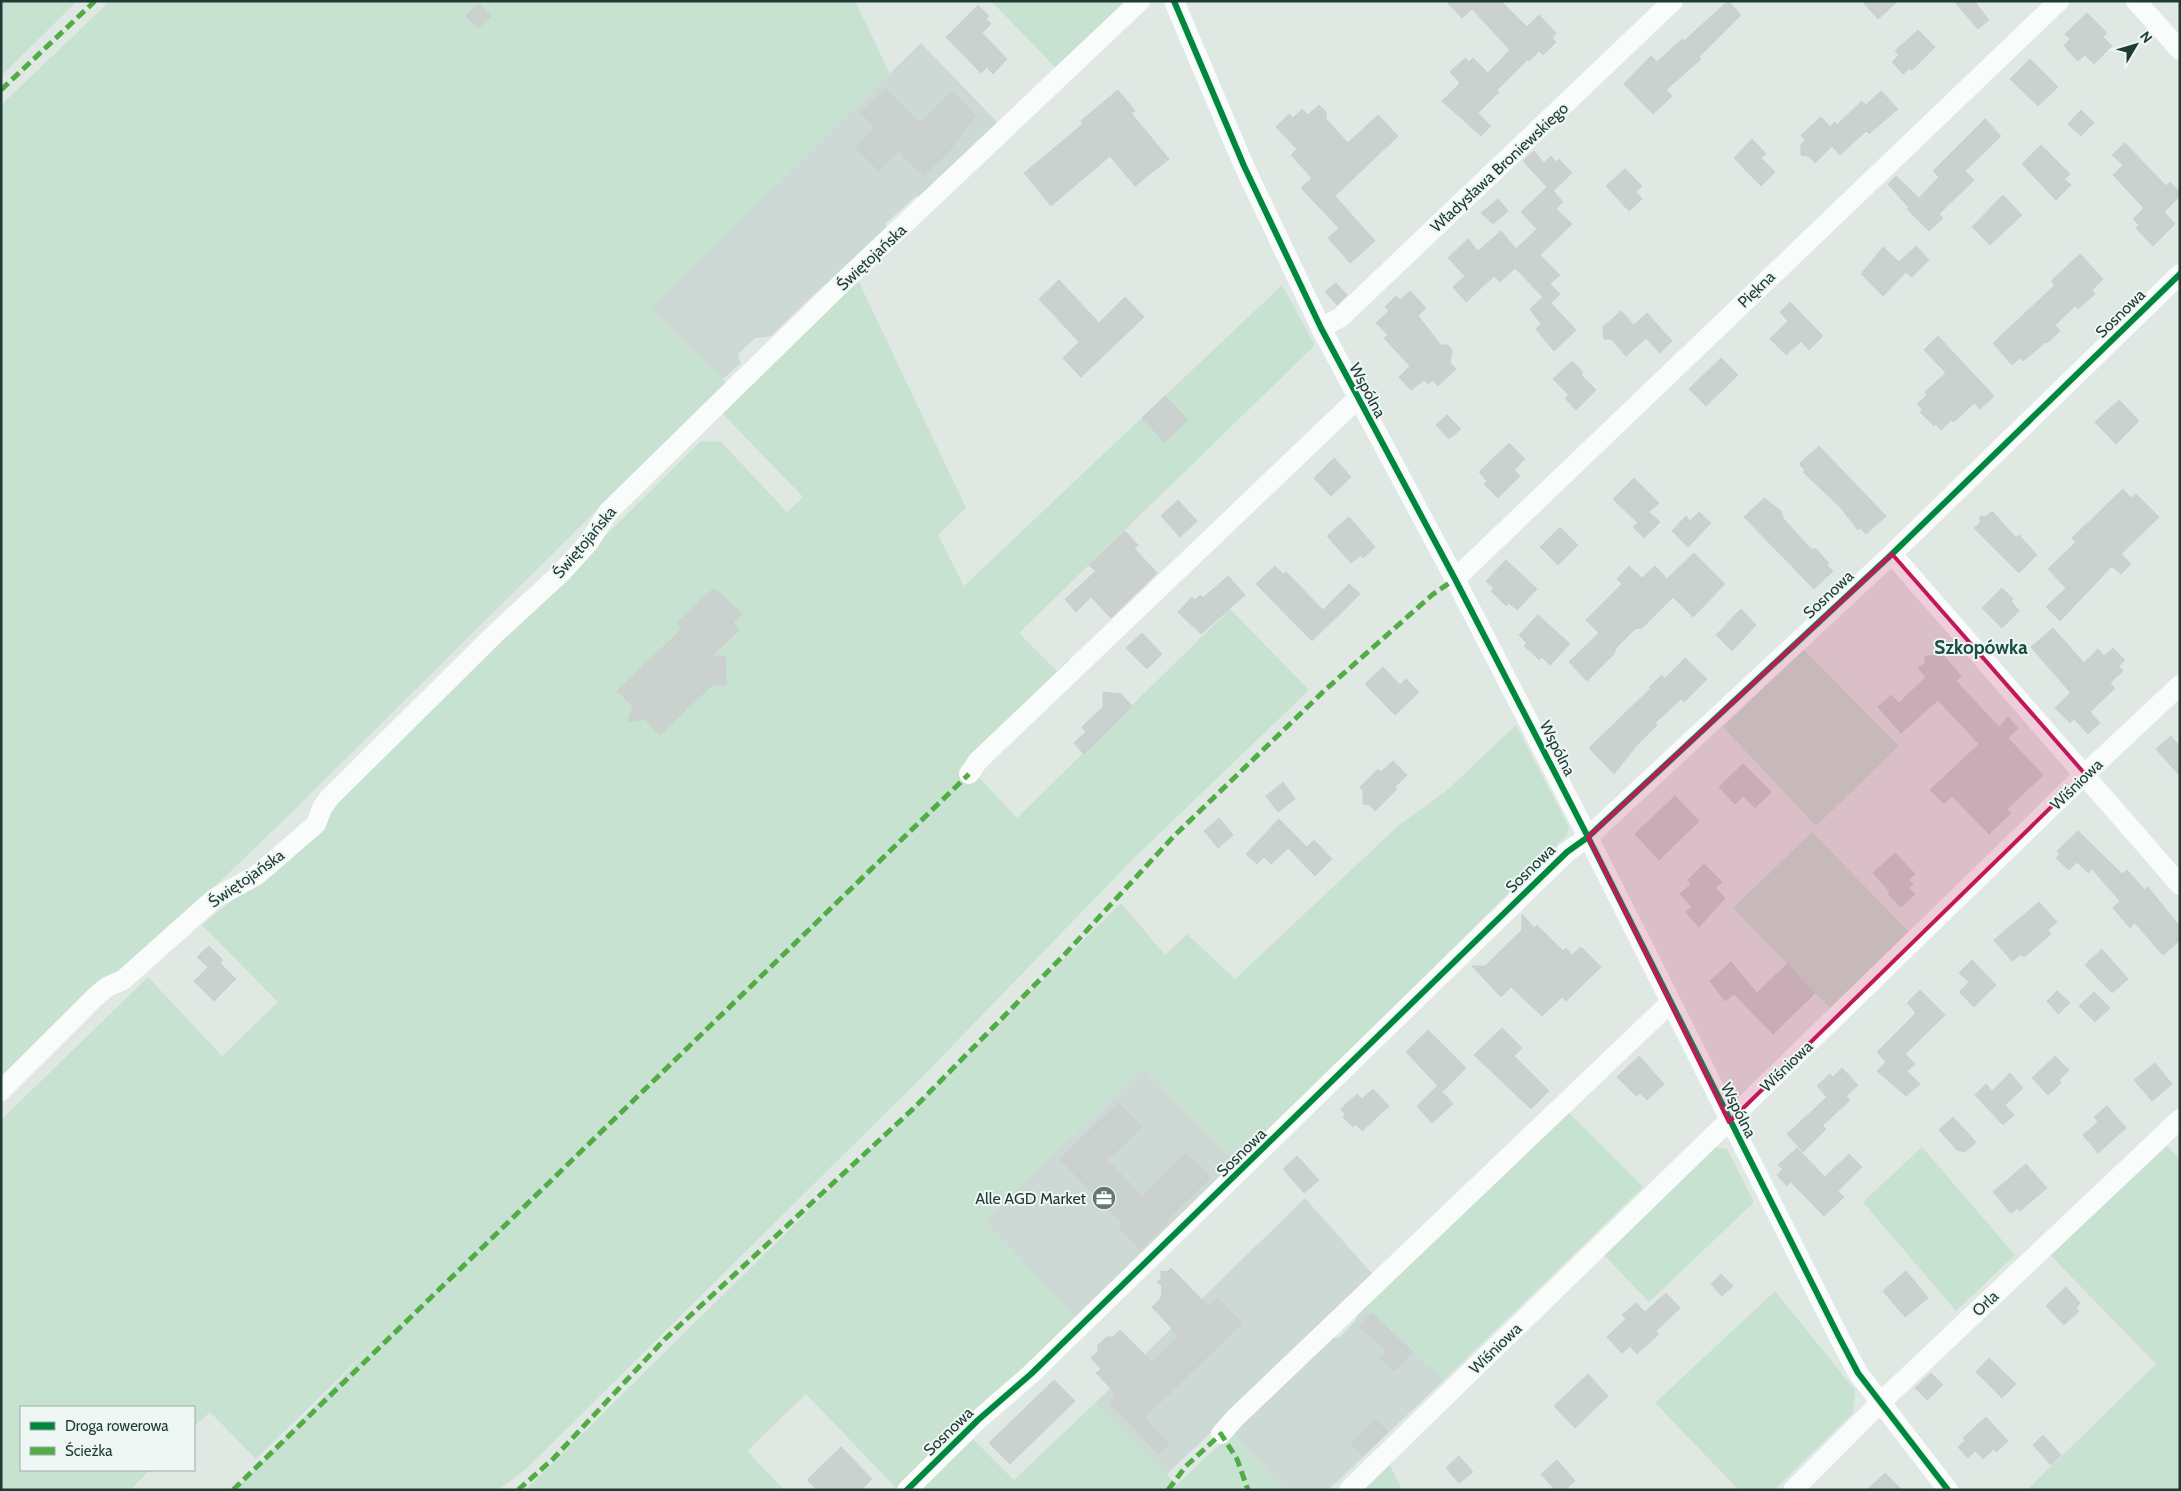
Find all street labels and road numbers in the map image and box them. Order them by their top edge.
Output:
street label: Władysława Broniewskiego [1426,98,1572,236]
street label: Świętojańska [833,220,910,294]
street label: Piękna [1734,267,1779,312]
street label: Sosnowa [2092,285,2149,342]
street label: Wspólna [1345,360,1390,421]
street label: Świętojańska [549,502,620,582]
street label: Sosnowa [1799,566,1858,622]
street label: Wspólna [1536,718,1580,779]
street label: Wiśniowa [2046,755,2107,814]
street label: Sosnowa [1502,840,1559,897]
street label: Świętojańska [205,845,288,911]
street label: Wiśniowa [1756,1037,1817,1096]
street label: Wspólna [1717,1080,1761,1141]
street label: Sosnowa [1213,1124,1270,1181]
street label: Orla [1968,1286,2003,1320]
street label: Wiśniowa [1465,1319,1526,1378]
street label: Sosnowa [920,1403,977,1460]

